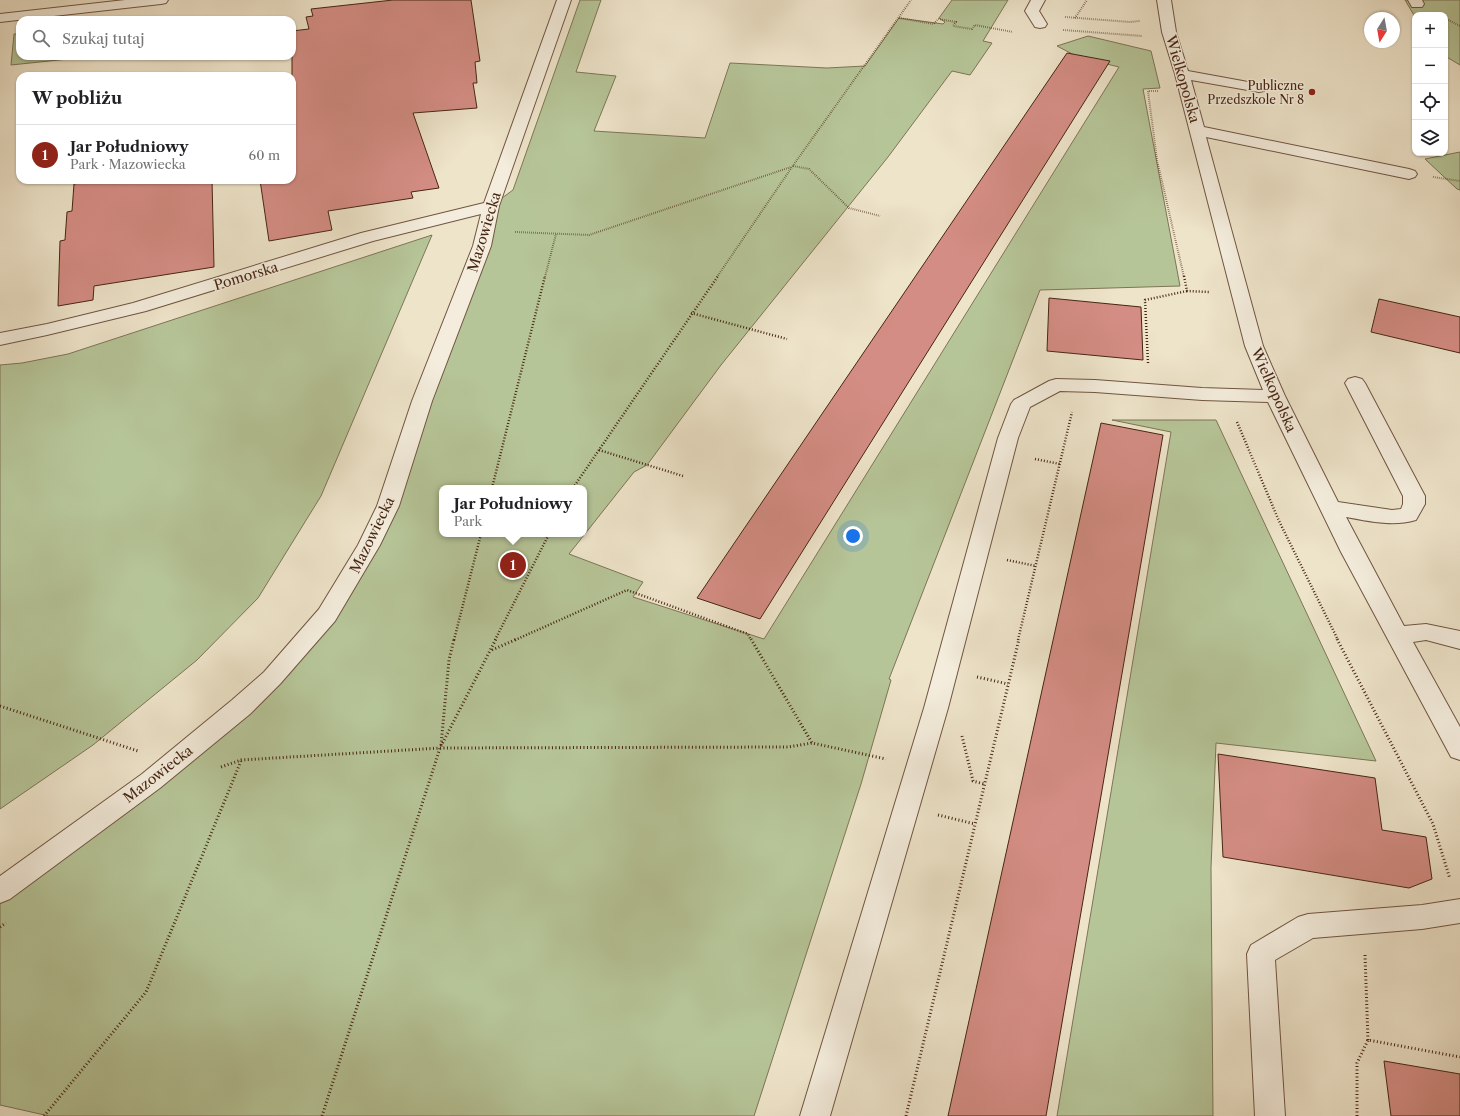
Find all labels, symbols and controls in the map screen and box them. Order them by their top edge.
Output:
north arrow [1364,12,1400,48]
map controls [1412,12,1448,156]
button: + [1412,12,1448,48]
search box [16,16,296,60]
icon: search [30,27,52,49]
text: Szukaj tutaj [62,29,144,48]
street label: Wielkopolska [1162,32,1204,126]
button: − [1412,48,1448,84]
place label: Publiczne Przedszkole Nr 8 [1207,78,1304,107]
button: locate [1412,84,1448,120]
marker: Publiczne Przedszkole Nr 8 [1307,87,1317,97]
text: W pobliżu [32,88,122,108]
button: layers [1412,120,1448,156]
text: Jar Południowy [70,137,188,156]
text: 1 [42,147,48,163]
text: 60 m [249,147,280,163]
text: Park · Mazowiecka [70,156,186,172]
street label: Mazowiecka [463,189,505,274]
street label: Pomorska [212,258,281,294]
street label: Wielkopolska [1247,344,1301,435]
popup [439,485,587,537]
street label: Mazowiecka [346,493,399,576]
text: Jar Południowy [454,494,572,513]
text: Park [454,513,482,529]
your location [843,526,863,546]
pin: 1 [500,550,526,580]
street label: Mazowiecka [120,741,197,807]

